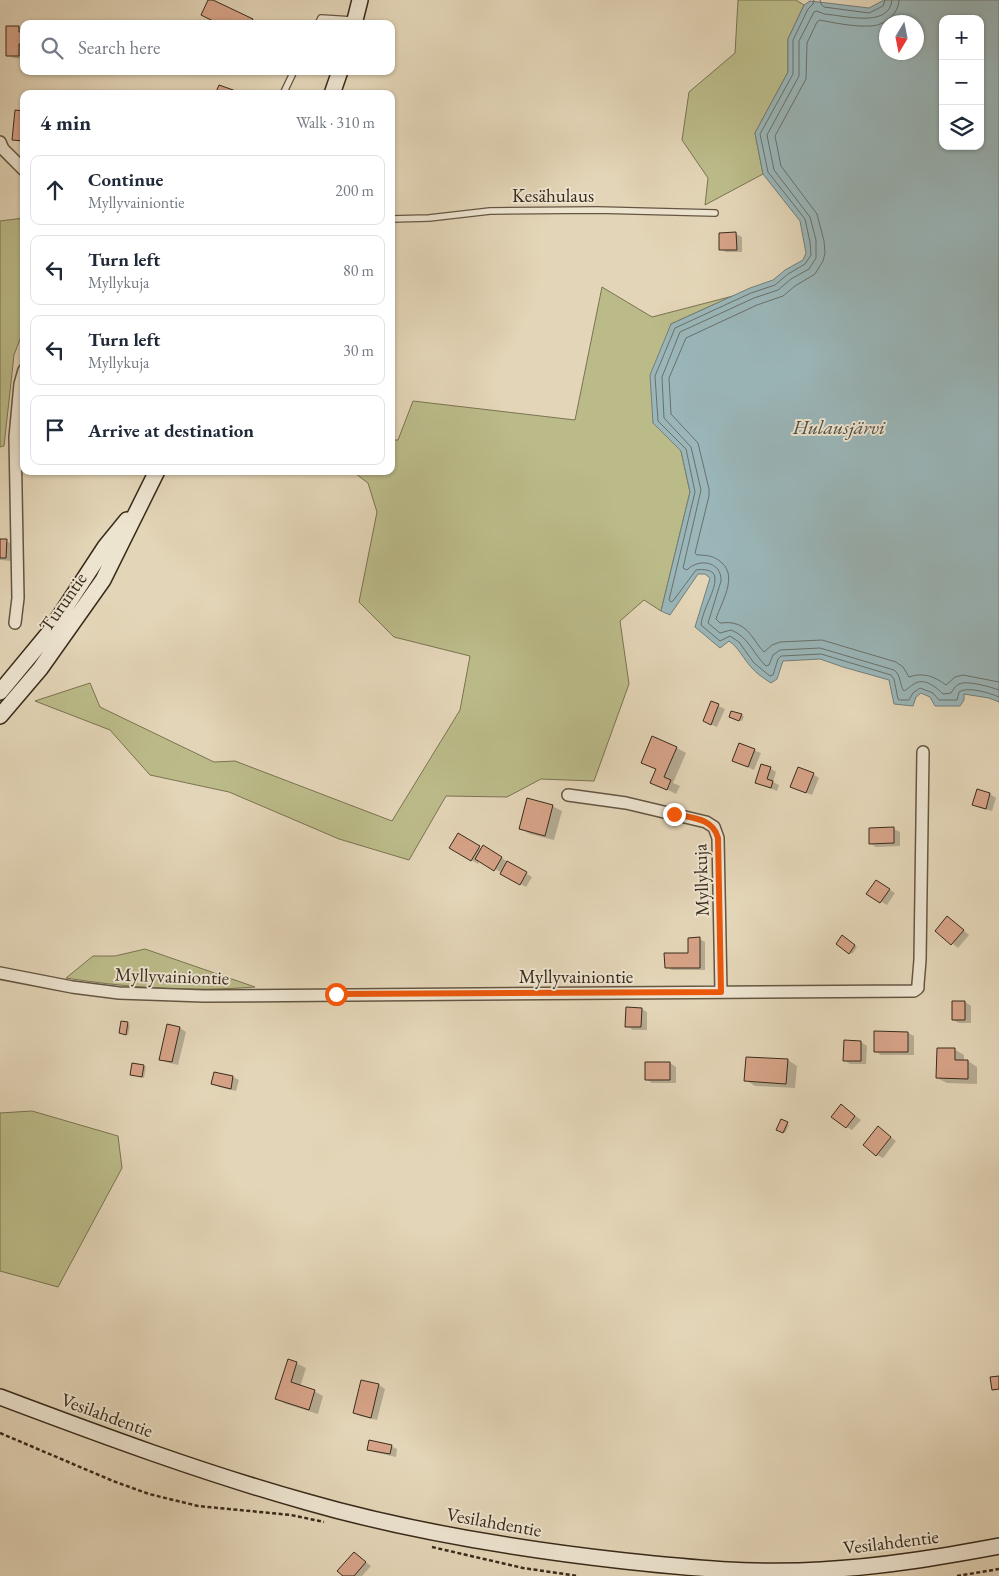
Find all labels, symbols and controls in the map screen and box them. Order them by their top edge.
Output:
north arrow [879,15,924,60]
map controls [939,15,984,150]
button: + [939,15,984,60]
search box [20,20,395,75]
icon: search [38,34,66,62]
text: Search here [78,35,160,60]
button: − [939,60,984,105]
button: layers [939,105,984,150]
text: 4 min [40,109,91,136]
text: Walk · 310 m [296,112,375,133]
text: Continue [88,167,163,192]
icon: ahead [41,176,69,204]
text: 200 m [335,180,374,201]
street label: Kesähulaus [512,183,594,208]
text: Myllyvainiontie [88,192,184,213]
text: Turn left [88,247,160,272]
icon: left [41,256,69,284]
text: 80 m [343,260,374,281]
text: Myllykuja [88,272,149,293]
text: Turn left [88,327,160,352]
icon: left [41,336,69,364]
text: 30 m [343,340,374,361]
text: Myllykuja [88,352,149,373]
water label: Hulausjärvi [792,414,886,440]
icon: arrive [41,416,69,444]
text: Arrive at destination [88,418,254,443]
street label: Turuntie [33,567,93,637]
route end [663,803,686,826]
street label: Myllykuja [687,843,715,917]
street label: Myllyvainiontie [114,962,230,990]
street label: Myllyvainiontie [519,964,633,989]
route start [325,983,348,1006]
street label: Vesilahdentie [58,1387,156,1443]
street label: Vesilahdentie [445,1501,543,1543]
street label: Vesilahdentie [842,1524,940,1560]

